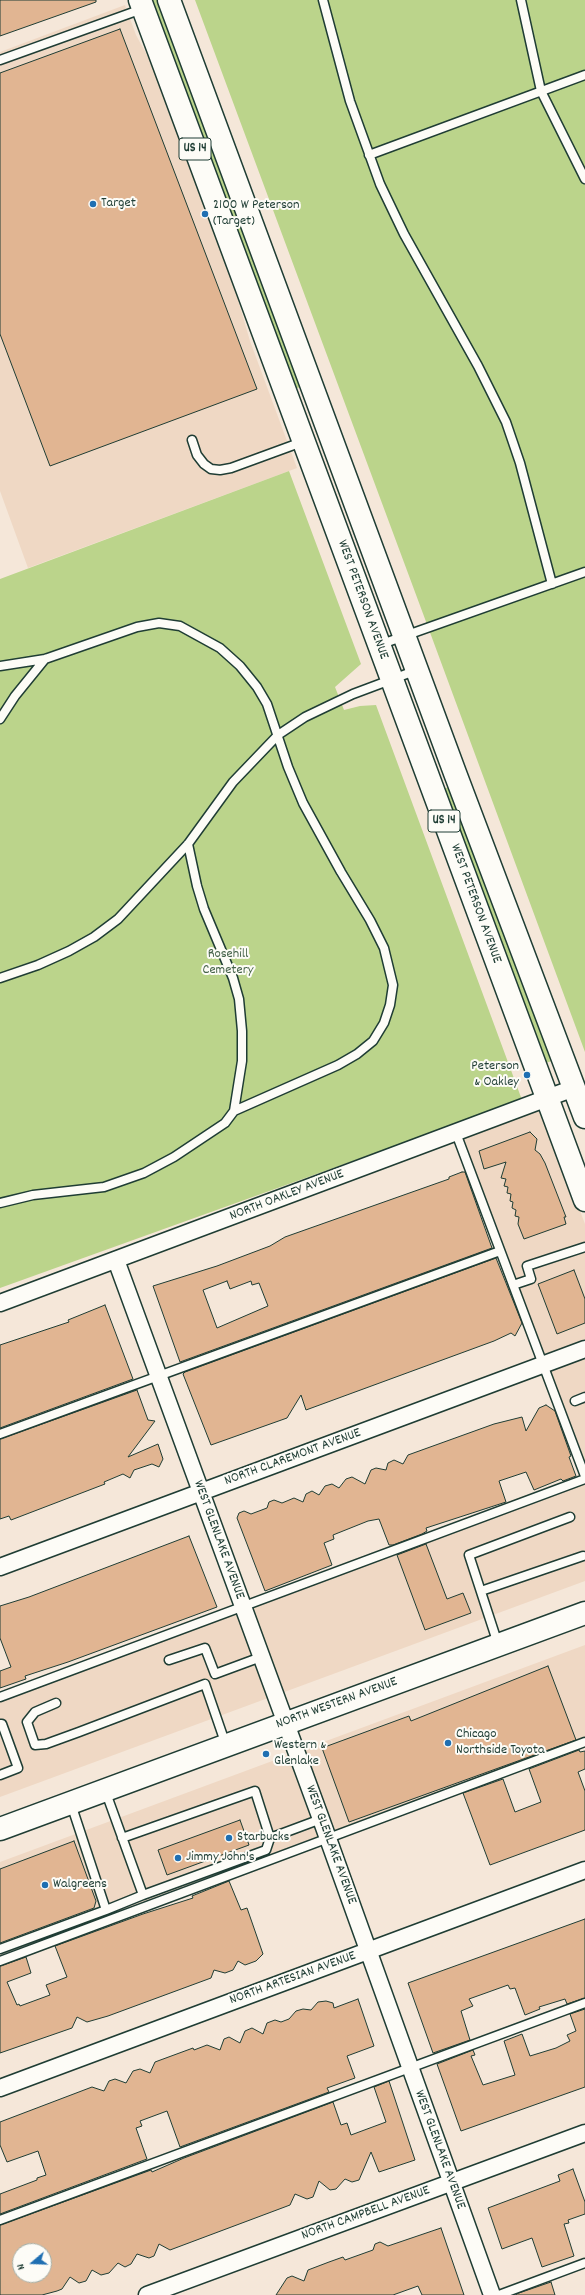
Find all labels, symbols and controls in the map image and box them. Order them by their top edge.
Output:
road number: US 14 [179,138,211,160]
place label: Target [101,196,136,212]
place label: 2100 W Peterson (Target) [213,198,300,230]
marker: Target [88,199,98,209]
marker: 2100 W Peterson (Target) [200,209,210,219]
street label: WEST PETERSON AVENUE [333,538,391,662]
road number: US 14 [428,810,460,832]
street label: WEST PETERSON AVENUE [446,842,504,966]
park label: Rosehill Cemetery [202,947,254,980]
place label: Peterson & Oakley [471,1059,519,1092]
marker: Peterson & Oakley [522,1070,532,1080]
street label: NORTH OAKLEY AVENUE [227,1166,347,1226]
street label: NORTH CLAREMONT AVENUE [223,1425,363,1491]
street label: WEST GLENLAKE AVENUE [189,1478,247,1602]
street label: NORTH WESTERN AVENUE [274,1674,400,1734]
place label: Chicago Northside Toyota [456,1727,545,1760]
place label: Western & Glenlake [274,1738,326,1770]
marker: Chicago Northside Toyota [443,1738,453,1748]
marker: Western & Glenlake [261,1749,271,1759]
street label: WEST GLENLAKE AVENUE [301,1783,359,1907]
place label: Starbucks [237,1830,289,1846]
marker: Starbucks [224,1833,234,1843]
place label: Jimmy John's [186,1850,255,1866]
marker: Jimmy John's [173,1853,183,1863]
place label: Walgreens [53,1877,107,1893]
marker: Walgreens [40,1880,50,1890]
street label: NORTH ARTESIAN AVENUE [228,1948,358,2010]
street label: WEST GLENLAKE AVENUE [410,2088,468,2212]
street label: NORTH CAMPBELL AVENUE [300,2183,432,2245]
north arrow [12,2243,52,2283]
text: N [13,2261,30,2272]

